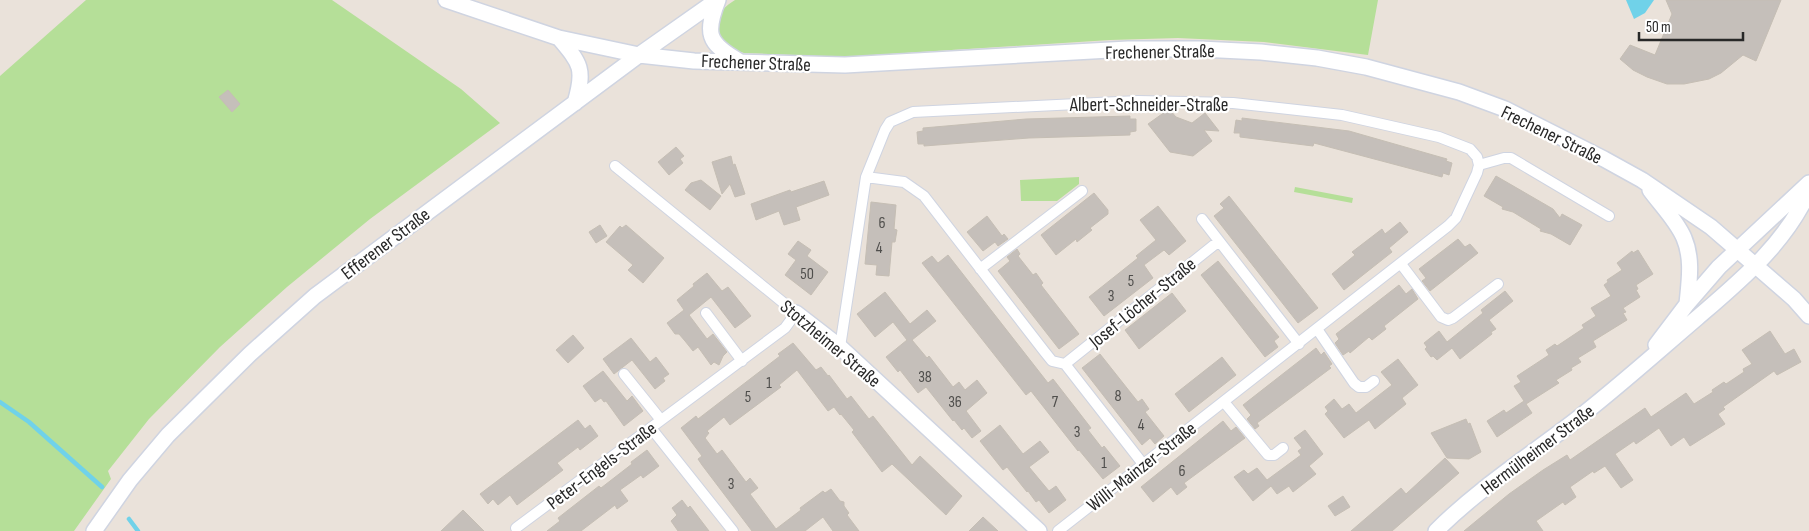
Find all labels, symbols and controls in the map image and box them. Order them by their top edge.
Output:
scale bar [1639,10,1743,42]
text: 50 m [1646,18,1671,37]
street label: Frechener Straße [1105,40,1215,65]
street label: Frechener Straße [701,50,811,77]
street label: Albert-Schneider-Straße [1069,94,1228,117]
street label: Frechener Straße [1497,101,1606,170]
street label: Efferener Straße [337,203,435,285]
house number: 6 [878,214,886,233]
house number: 4 [876,239,883,258]
street label: Josef-Löcher-Straße [1084,253,1201,354]
house number: 50 [800,265,814,284]
house number: 5 [1128,272,1134,291]
house number: 3 [1108,287,1114,306]
street label: Stotzheimer Straße [775,295,885,393]
house number: 38 [918,368,932,387]
house number: 1 [766,374,772,393]
house number: 8 [1114,387,1122,406]
house number: 5 [745,388,751,407]
house number: 36 [948,393,962,412]
house number: 7 [1052,393,1059,412]
street label: Hermülheimer Straße [1477,400,1599,500]
house number: 4 [1138,416,1145,435]
street label: Peter-Engels-Straße [542,417,661,515]
street label: Willi-Mainzer-Straße [1083,417,1201,517]
house number: 3 [1074,423,1080,442]
house number: 1 [1101,454,1107,473]
house number: 6 [1178,462,1186,481]
house number: 3 [728,475,734,494]

